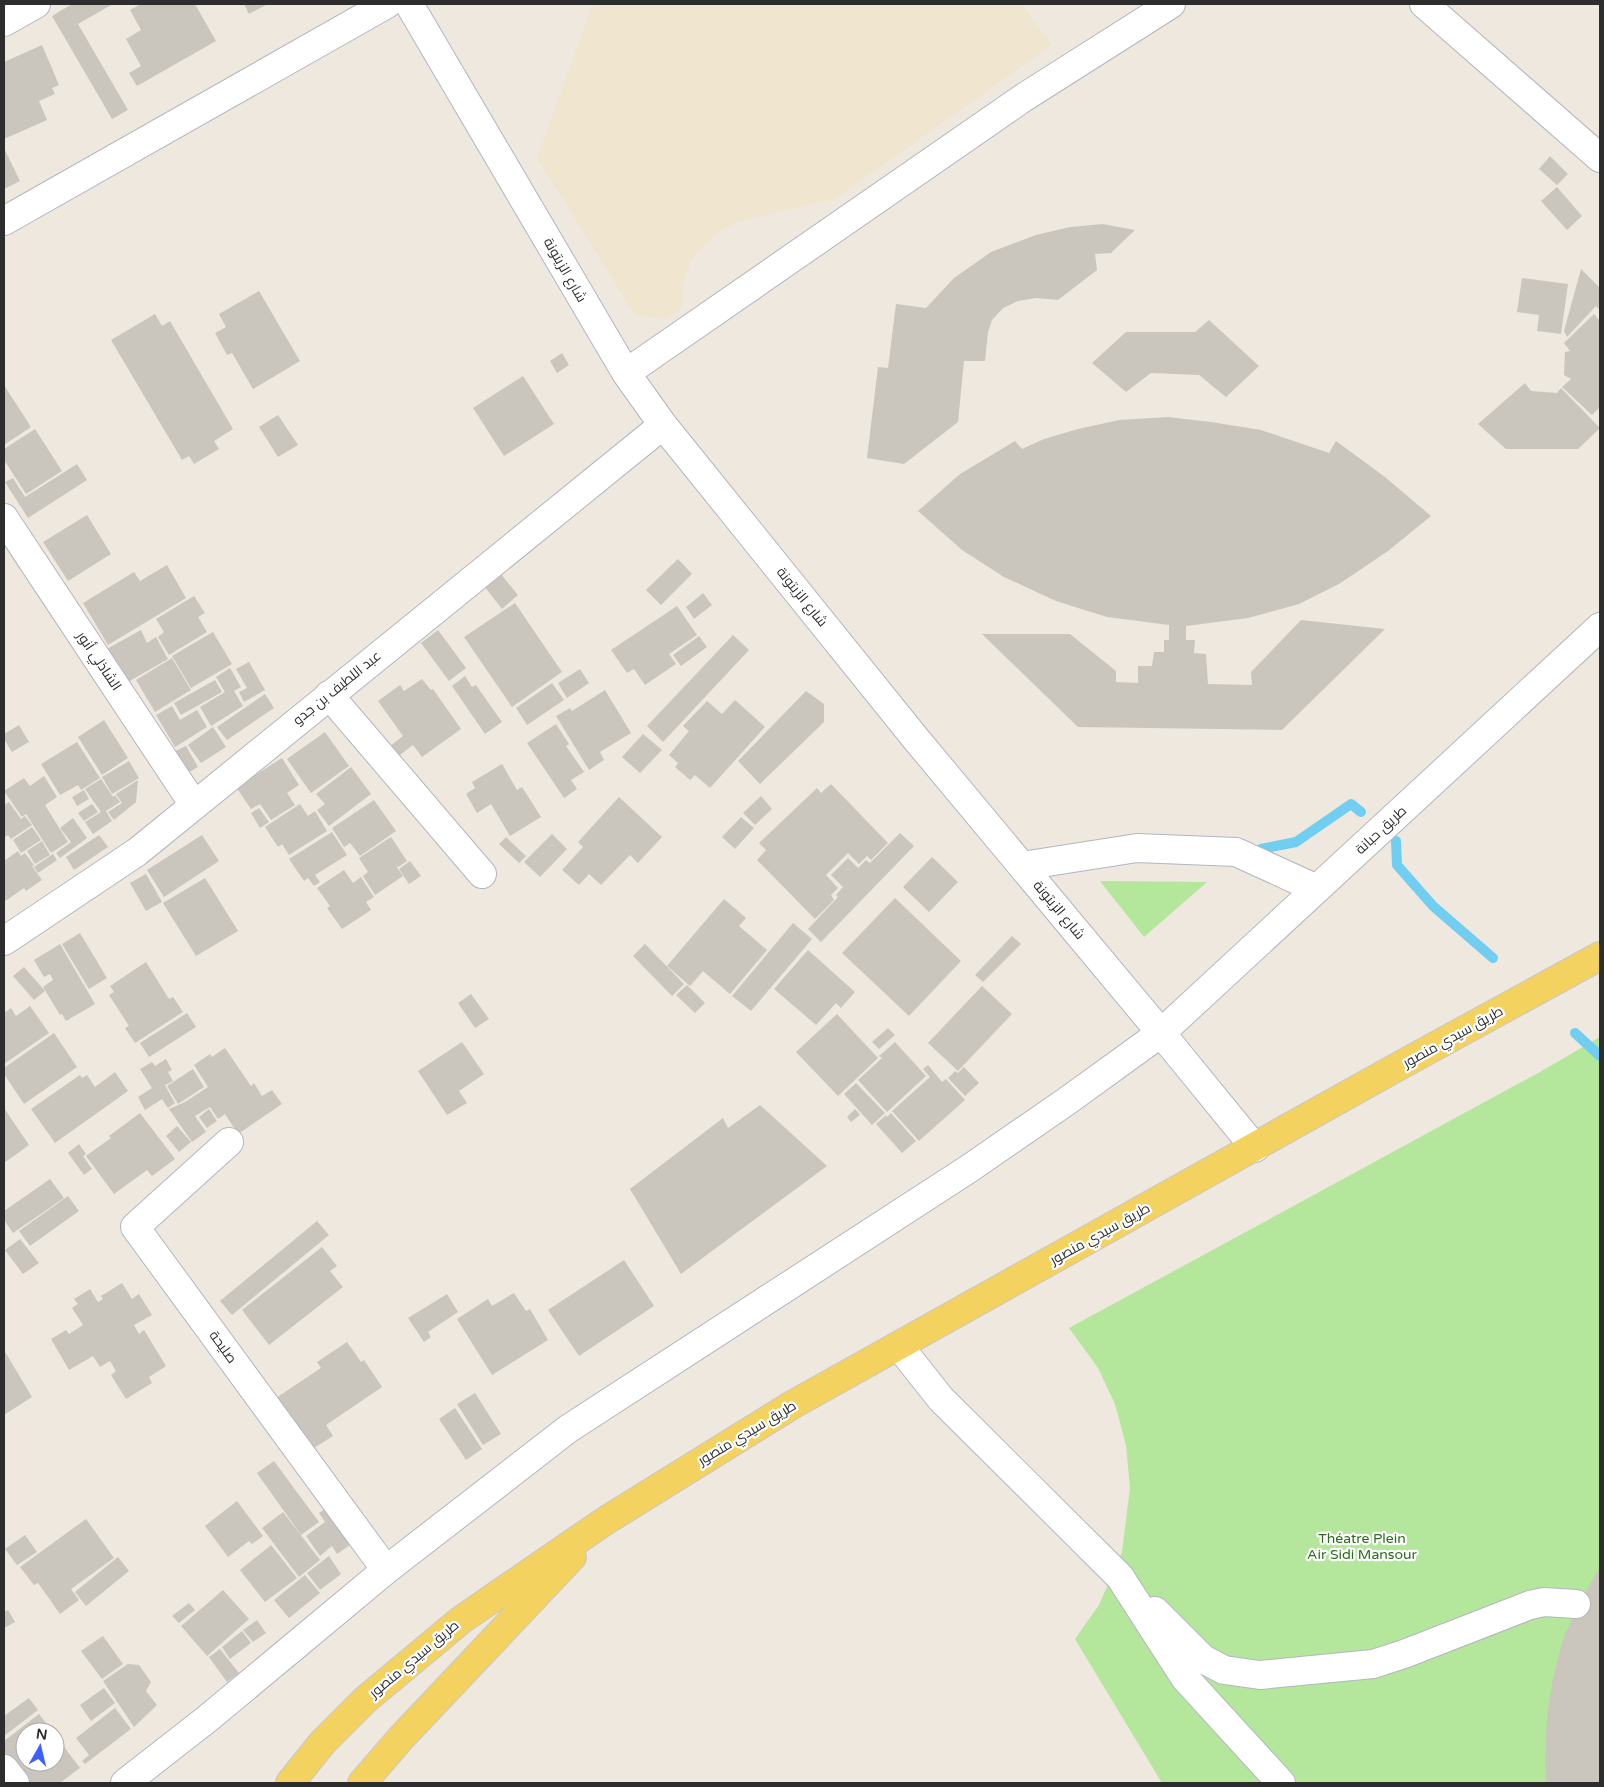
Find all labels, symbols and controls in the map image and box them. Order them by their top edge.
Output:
street label: شارع الزيتونة [540,235,590,305]
street label: شارع الزيتونة [773,564,831,630]
street label: الشاذلي أنور [70,627,126,696]
street label: عبد اللطيف بن جدو [289,647,385,729]
street label: طريق حبانة [1352,802,1410,858]
street label: شارع الزيتونة [1030,877,1088,943]
street label: طريق سيدي منصور [1399,1002,1507,1075]
street label: طريق سيدي منصور [1046,1199,1154,1272]
street label: صليحة [205,1327,241,1367]
street label: طريق سيدي منصور [694,1397,801,1472]
park label: Théatre Plein Air Sidi Mansour [1307,1530,1418,1563]
street label: طريق سيدي منصور [365,1617,464,1704]
north arrow [15,1722,65,1772]
text: N [35,1725,48,1744]

